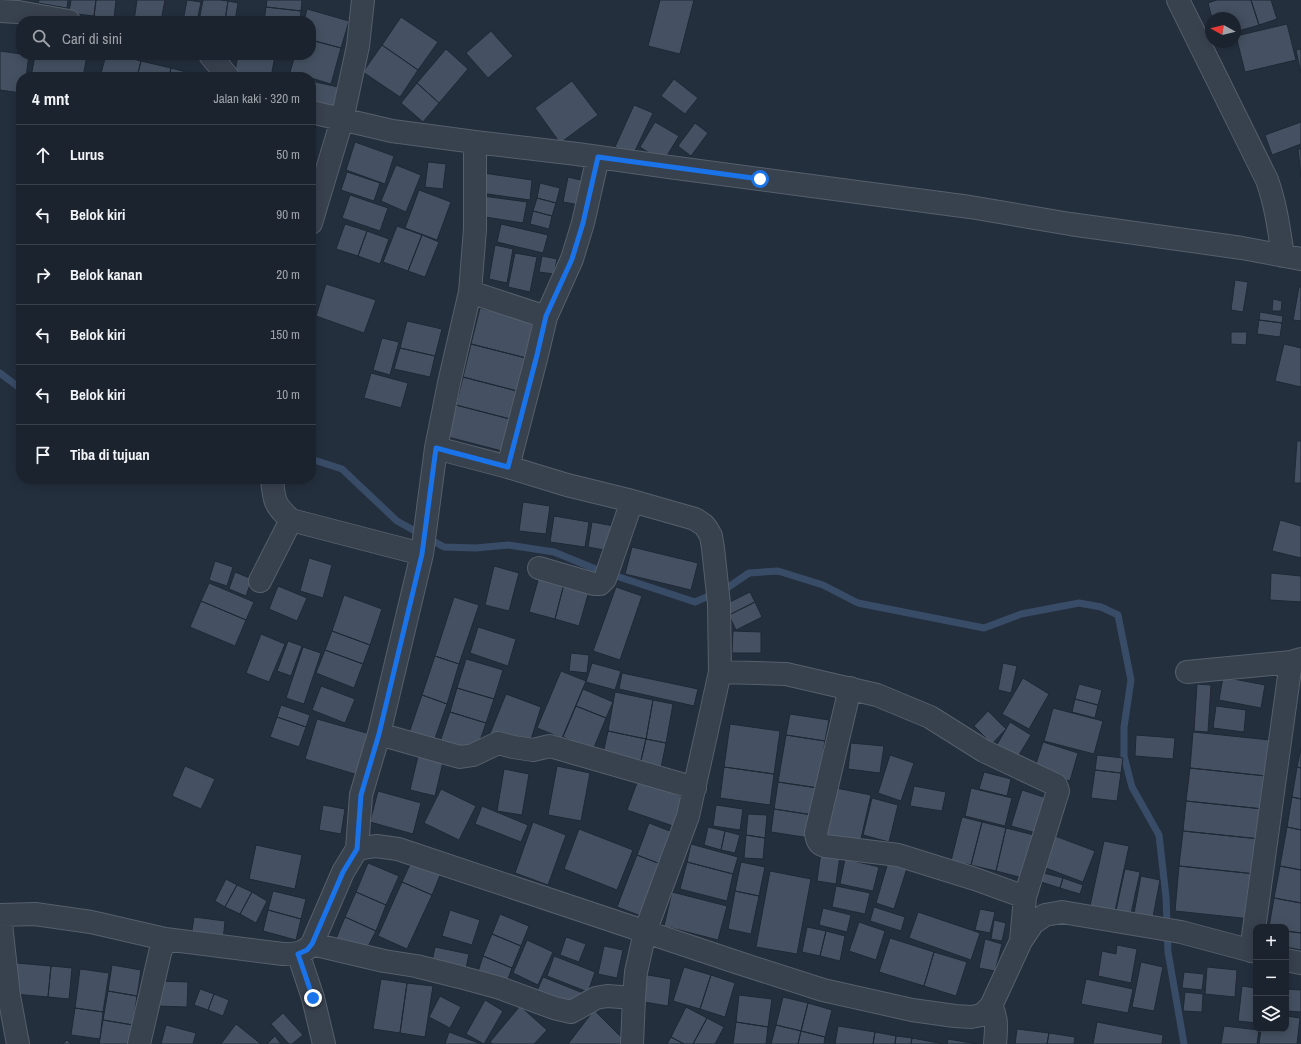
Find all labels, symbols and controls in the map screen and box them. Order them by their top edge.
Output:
north arrow [1205,12,1241,48]
search box [16,16,316,60]
icon: search [30,27,52,49]
text: Cari di sini [62,28,122,49]
text: 4 mnt [32,87,69,110]
text: Jalan kaki · 320 m [213,90,300,107]
icon: ahead [32,144,54,166]
text: Lurus [70,144,104,165]
text: 50 m [276,146,300,163]
route start [751,170,769,188]
icon: left [32,204,54,226]
text: Belok kiri [70,204,125,225]
text: 90 m [276,206,300,223]
icon: right [32,264,54,286]
text: Belok kanan [70,264,142,285]
text: 20 m [276,266,300,283]
icon: left [32,324,54,346]
text: Belok kiri [70,324,125,345]
text: 150 m [270,326,300,343]
icon: left [32,384,54,406]
text: Belok kiri [70,384,125,405]
text: 10 m [276,386,300,403]
icon: arrive [32,444,54,466]
text: Tiba di tujuan [70,444,150,465]
map controls [1253,924,1289,1032]
button: + [1253,924,1289,960]
button: − [1253,960,1289,996]
route end [304,989,322,1007]
button: layers [1253,996,1289,1032]

